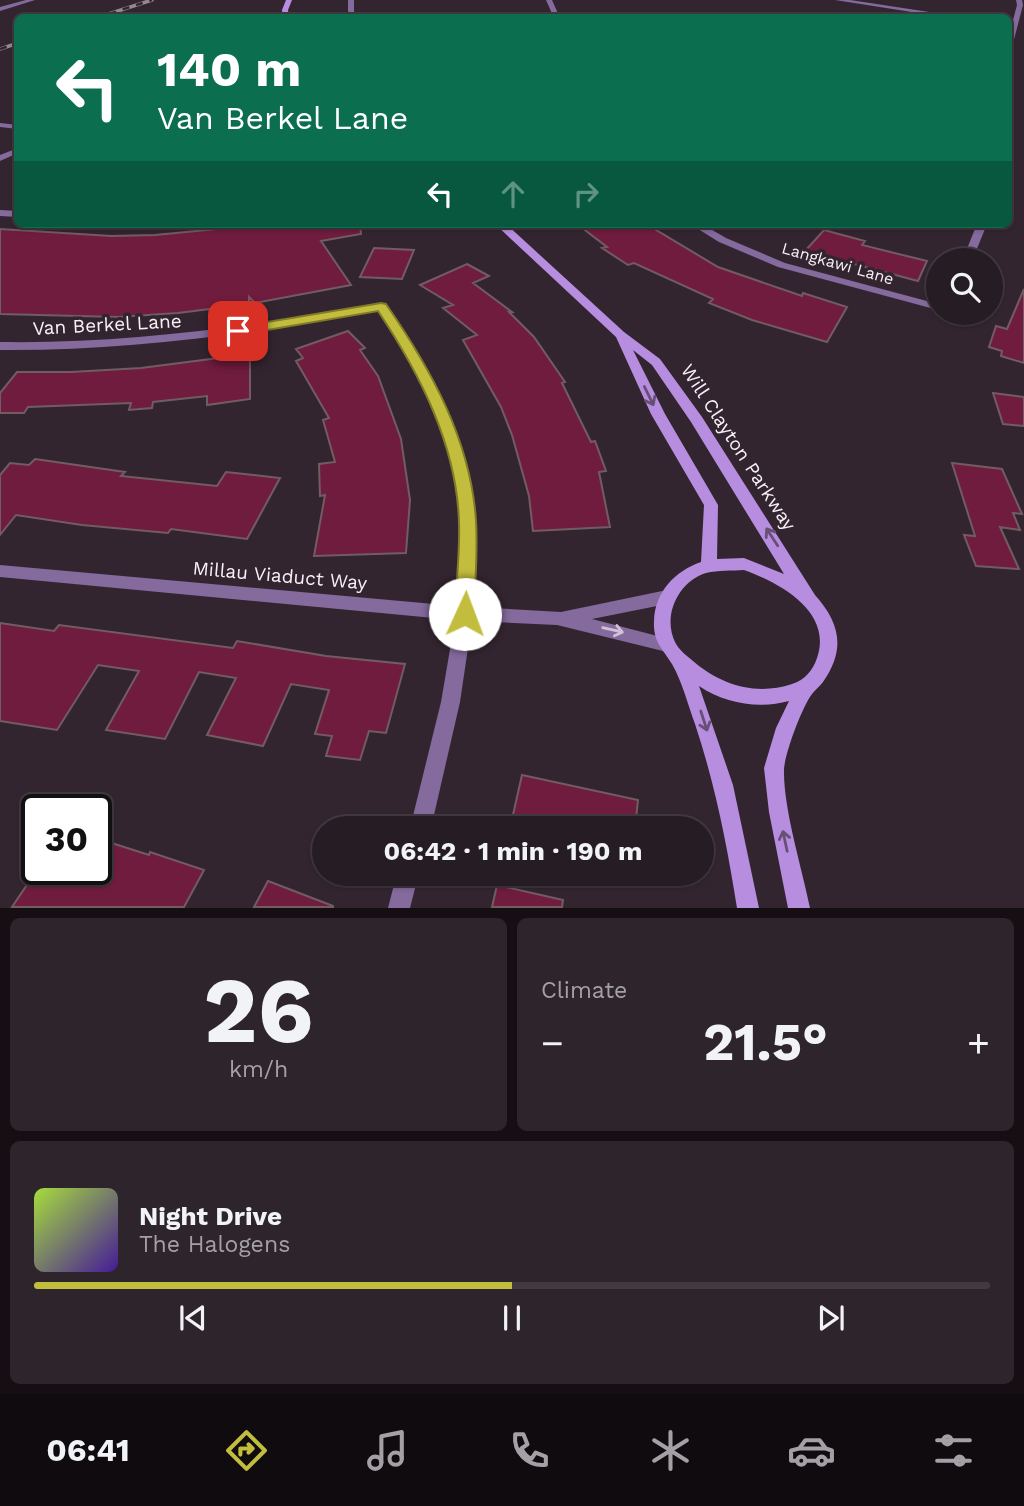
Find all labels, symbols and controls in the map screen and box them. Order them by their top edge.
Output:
text: 140 m [157,40,301,98]
icon: left [42,42,133,133]
text: Van Berkel Lane [157,99,408,137]
icon: left [421,175,459,213]
icon: ahead [494,175,532,213]
icon: right [567,175,605,213]
street label: Langkawi Lane [780,238,896,289]
map controls [926,248,1003,325]
button: search [926,248,1003,325]
pin [208,301,268,361]
street label: Van Berkel Lane [32,309,182,340]
icon: arrive [219,312,257,350]
street label: Will Clayton Parkway [676,360,801,535]
one-way arrow [643,385,657,406]
one-way arrow [765,528,779,548]
street label: Millau Viaduct Way [192,556,368,595]
position arrow [428,577,502,651]
one-way arrow [601,624,624,638]
one-way arrow [699,710,712,732]
speed limit sign: 30 [21,794,112,885]
one-way arrow [778,830,792,853]
text: 06:42 · 1 min · 190 m [384,836,642,866]
text: 26 [203,957,314,1064]
text: Climate [541,977,627,1004]
text: 21.5° [703,1012,828,1073]
text: − [541,1021,564,1065]
text: + [967,1021,990,1065]
text: km/h [229,1056,288,1083]
text: Night Drive [139,1201,282,1231]
text: The Halogens [139,1231,290,1258]
icon: previous [174,1299,212,1337]
icon: pause [493,1299,531,1337]
icon: next [812,1299,850,1337]
icon: directions [222,1426,271,1475]
icon: music [363,1426,412,1475]
icon: phone [505,1426,554,1475]
icon: climate [646,1426,695,1475]
icon: car [787,1426,836,1475]
icon: filters [929,1426,978,1475]
text: 06:41 [46,1431,130,1469]

